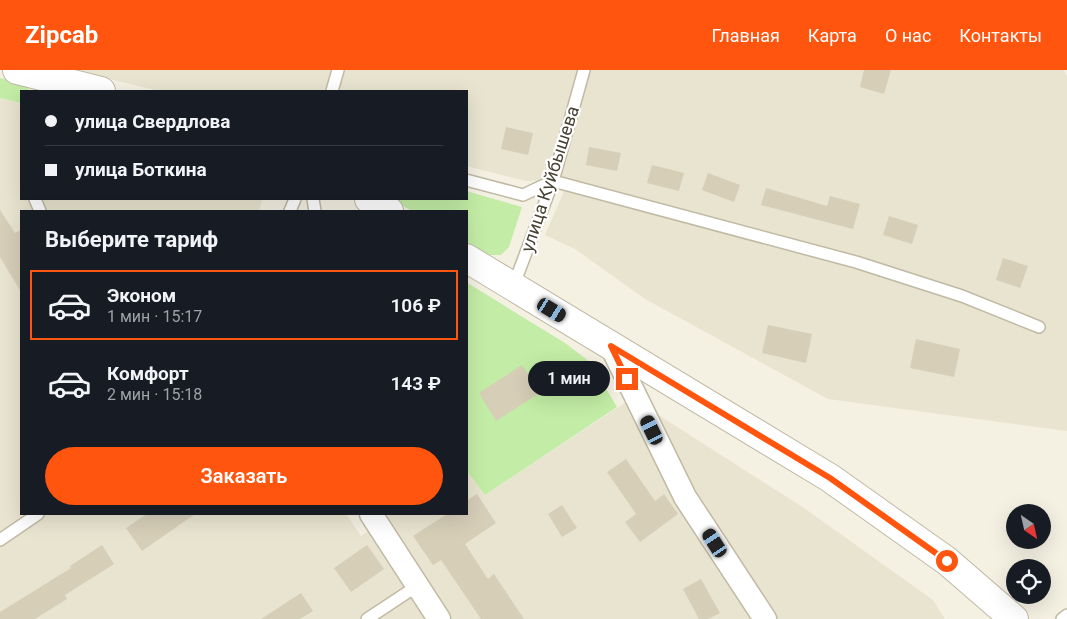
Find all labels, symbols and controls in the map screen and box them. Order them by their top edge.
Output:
text: Zipcab [25,21,98,49]
text: Главная [711,25,780,46]
text: Карта [808,25,857,46]
text: О нас [885,25,931,46]
text: Контакты [959,25,1042,46]
street label: улица Куйбышева [516,103,583,254]
text: улица Свердлова [75,110,231,133]
text: улица Боткина [75,158,207,181]
text: Выберите тариф [45,227,218,252]
icon: car [47,283,92,328]
text: Эконом [107,284,176,307]
text: 106 ₽ [390,294,441,317]
car [535,296,568,324]
text: 1 мин · 15:17 [107,307,202,326]
icon: car [47,361,92,406]
text: Комфорт [107,362,189,385]
callout: 1 мин [527,362,610,396]
route end [616,368,638,390]
text: 1 мин [547,369,591,388]
text: 143 ₽ [390,372,441,395]
text: 2 мин · 15:18 [107,385,202,404]
car [638,413,665,447]
button: Заказать [45,447,443,505]
north arrow [1006,504,1051,549]
map controls [1006,504,1051,604]
car [700,526,729,560]
route start [936,550,958,572]
button: locate [1006,559,1051,604]

